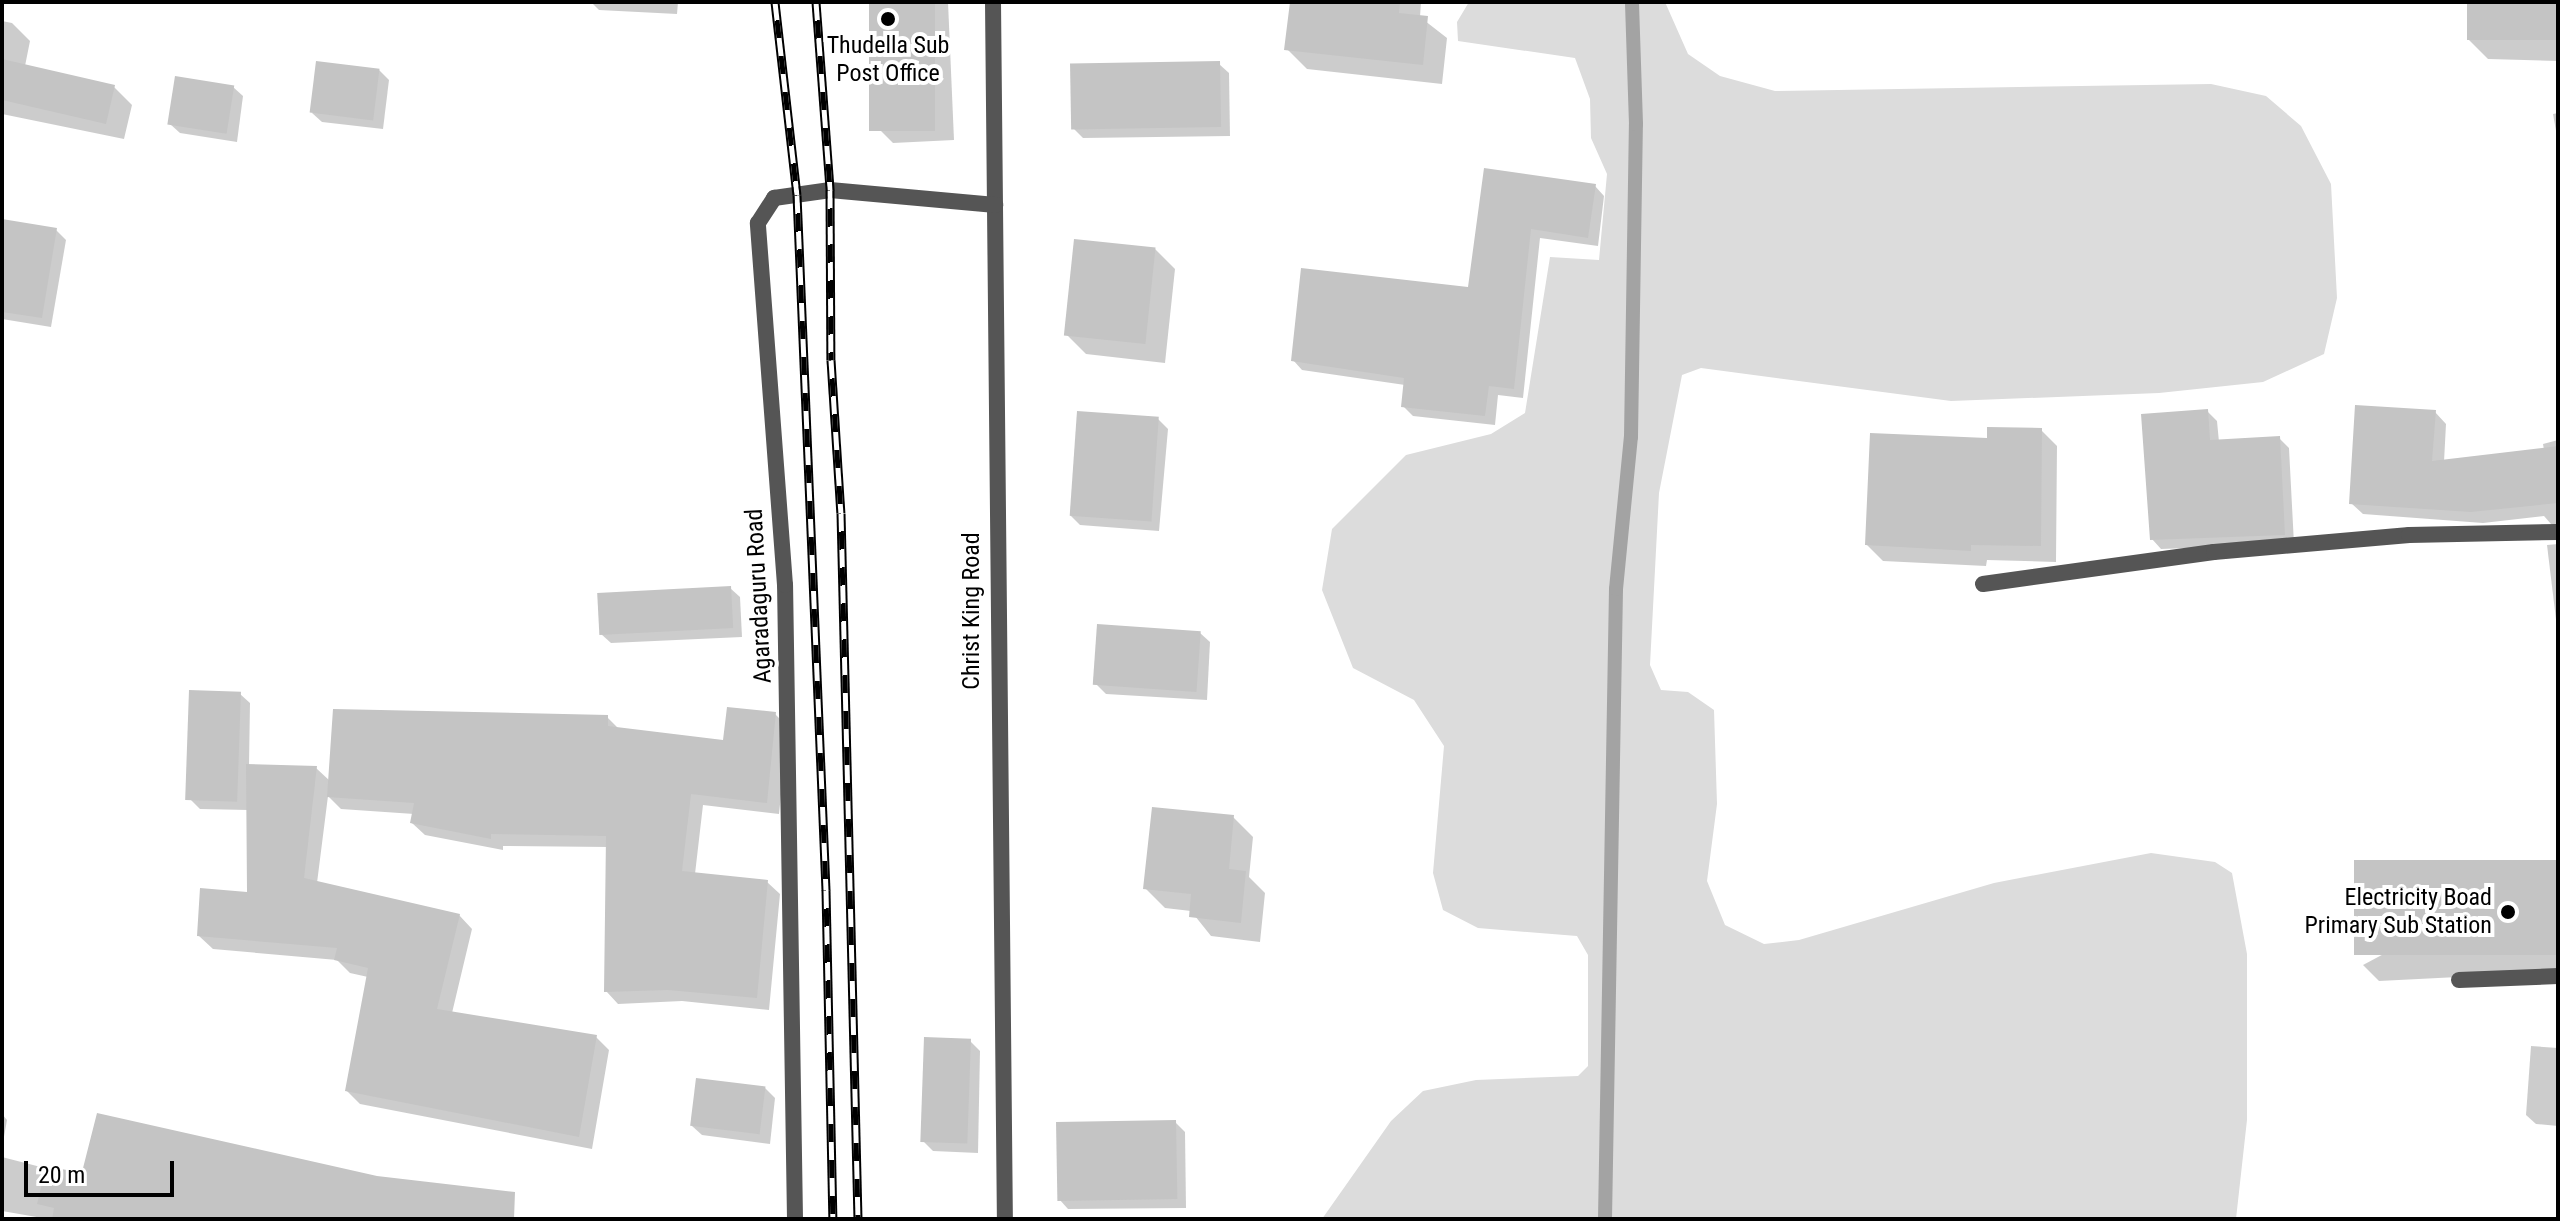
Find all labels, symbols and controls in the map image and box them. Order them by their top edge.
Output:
marker: Thudella Sub Post Office [879,10,897,28]
place label: Thudella Sub Post Office [827,32,949,88]
street label: Agaradaguru Road [740,508,778,684]
street label: Christ King Road [958,532,986,690]
place label: Electricity Boad Primary Sub Station [2305,884,2492,940]
marker: Electricity Boad Primary Sub Station [2499,903,2517,921]
scale bar [28,1145,178,1195]
text: 20 m [38,1161,85,1189]

